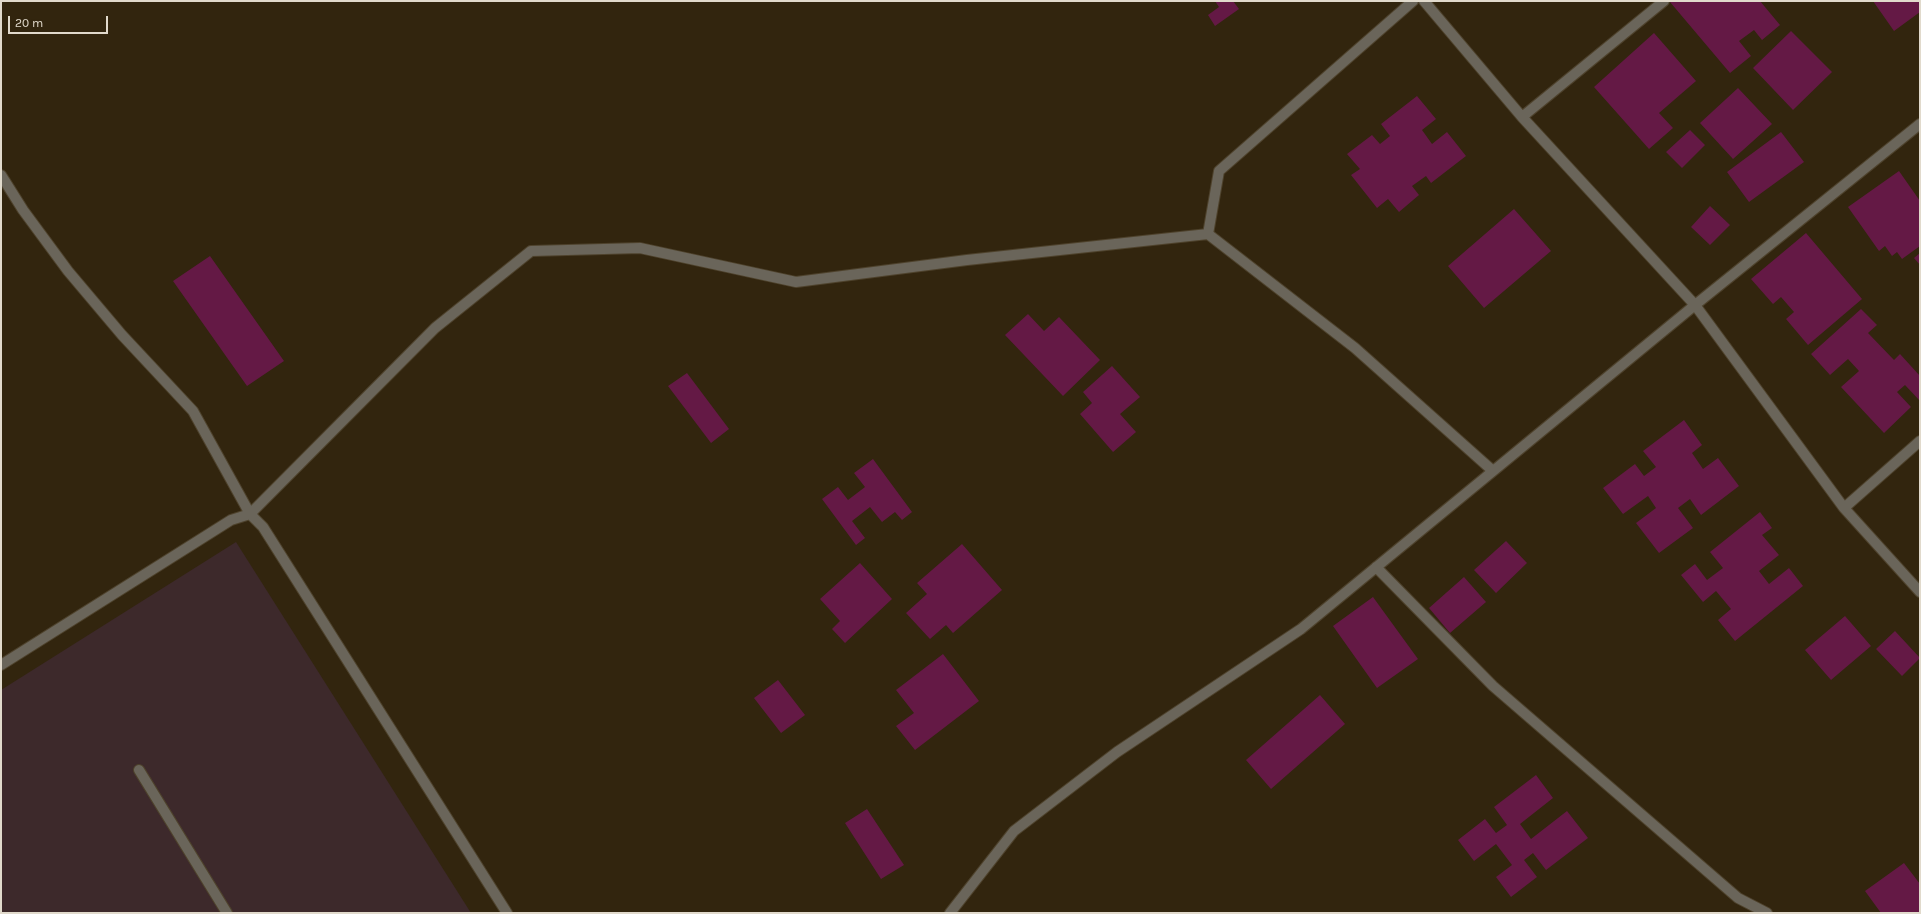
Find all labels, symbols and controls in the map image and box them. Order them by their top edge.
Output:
scale bar [10,8,110,34]
text: 20 m [15,16,43,30]

